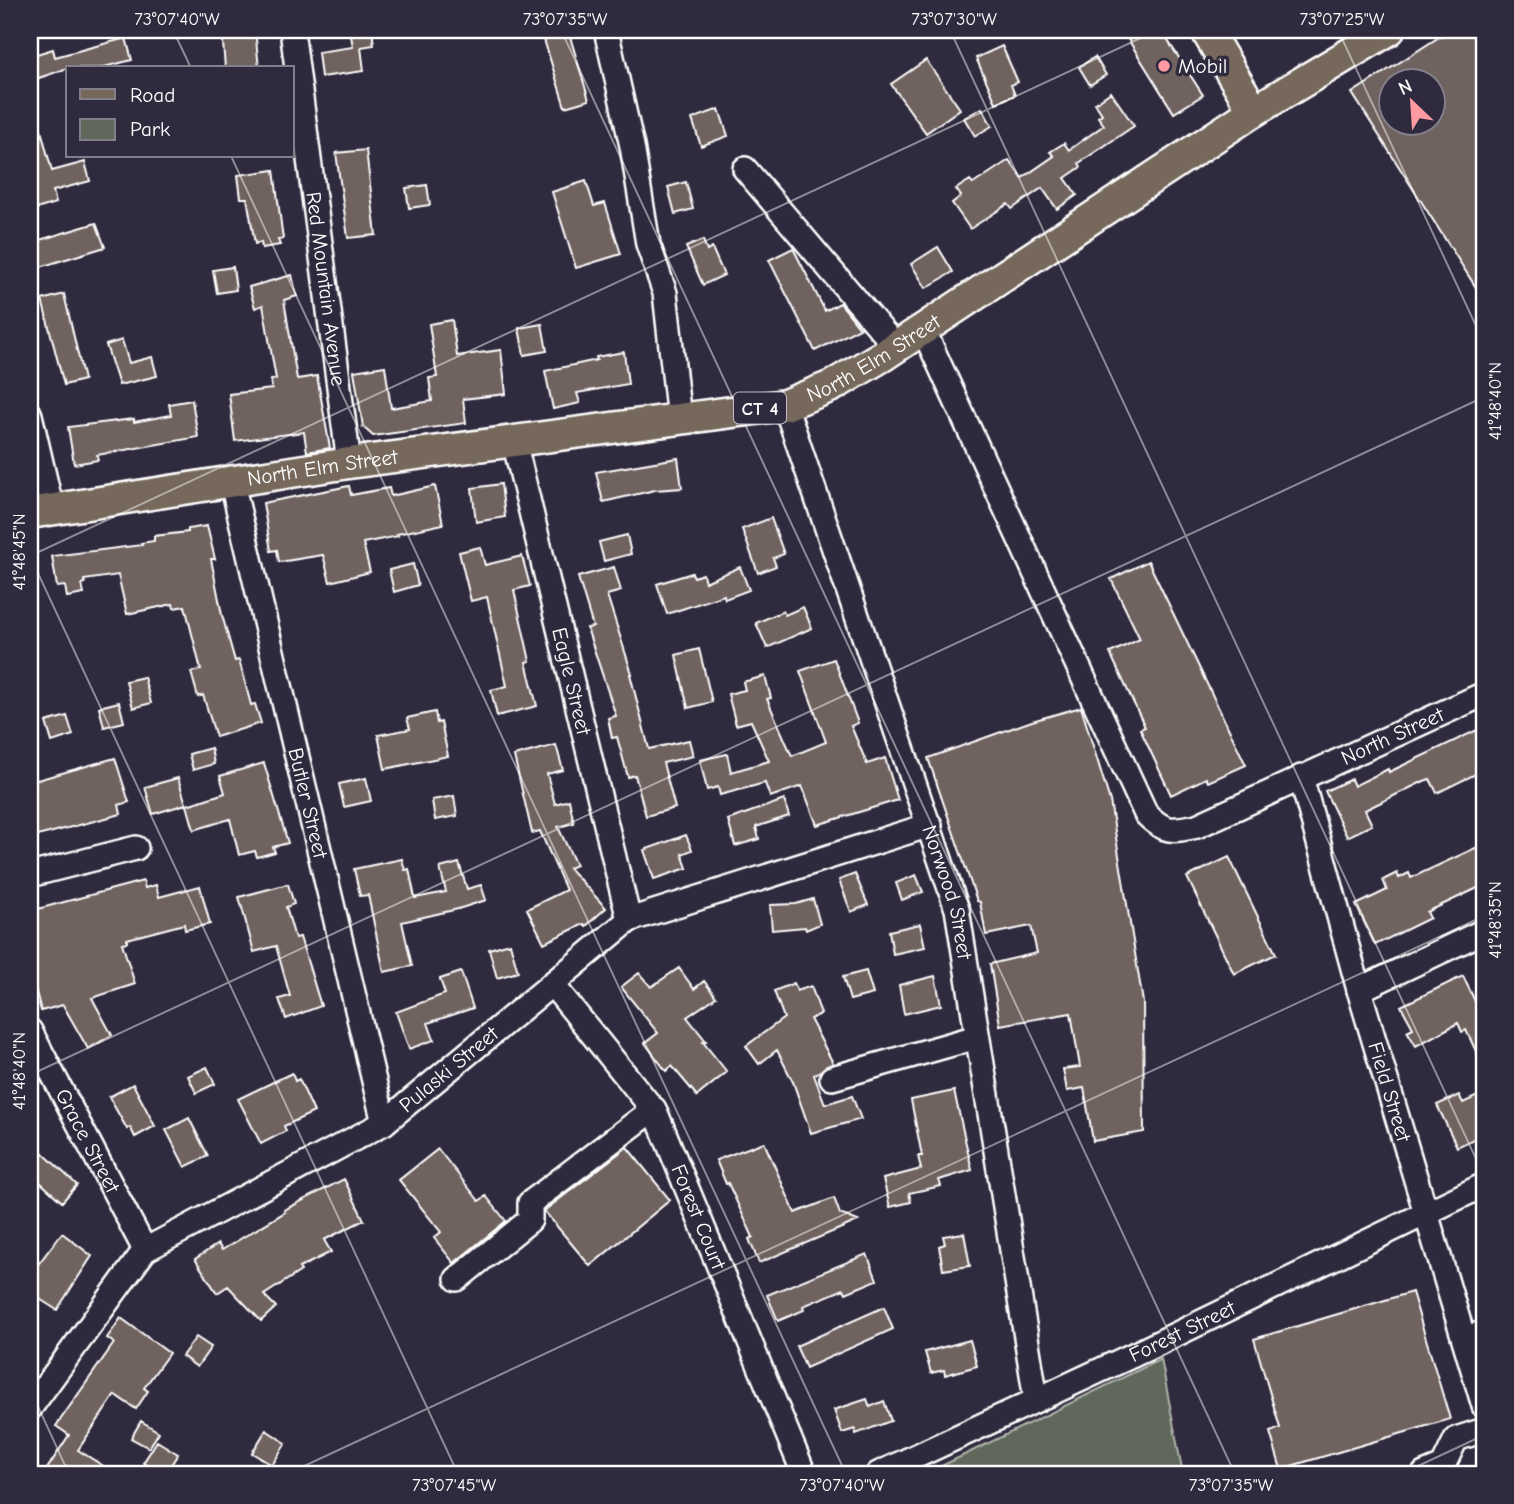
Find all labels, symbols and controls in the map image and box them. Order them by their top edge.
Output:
text: 73°07'40"W [134,9,220,30]
text: 73°07'35"W [523,9,608,30]
text: 73°07'30"W [911,9,997,30]
text: 73°07'25"W [1300,9,1385,30]
place label: Mobil [1178,54,1227,78]
marker: Mobil [1156,58,1172,74]
legend [66,66,294,158]
north arrow [1378,66,1448,136]
text: N [1395,75,1416,100]
text: Road [130,83,175,107]
text: Park [130,117,170,141]
street label: Red Mountain Avenue [301,190,351,387]
street label: North Elm Street [803,309,946,407]
text: 41°48'40"N [1485,362,1506,440]
road number: CT 4 [734,392,786,424]
street label: North Elm Street [246,445,400,491]
text: 41°48'45"N [9,513,30,591]
street label: Eagle Street [547,625,596,738]
street label: North Street [1337,702,1448,770]
street label: Butler Street [283,745,333,862]
street label: Norwood Street [917,822,977,962]
text: 41°48'35"N [1485,881,1506,959]
street label: Pulaski Street [394,1021,504,1117]
text: 41°48'40"N [9,1032,30,1110]
street label: Field Street [1363,1039,1416,1145]
street label: Grace Street [50,1085,125,1198]
street label: Forest Court [666,1161,731,1274]
street label: Forest Street [1125,1295,1240,1367]
text: 73°07'45"W [412,1475,496,1496]
text: 73°07'40"W [799,1475,885,1496]
text: 73°07'35"W [1189,1475,1274,1496]

